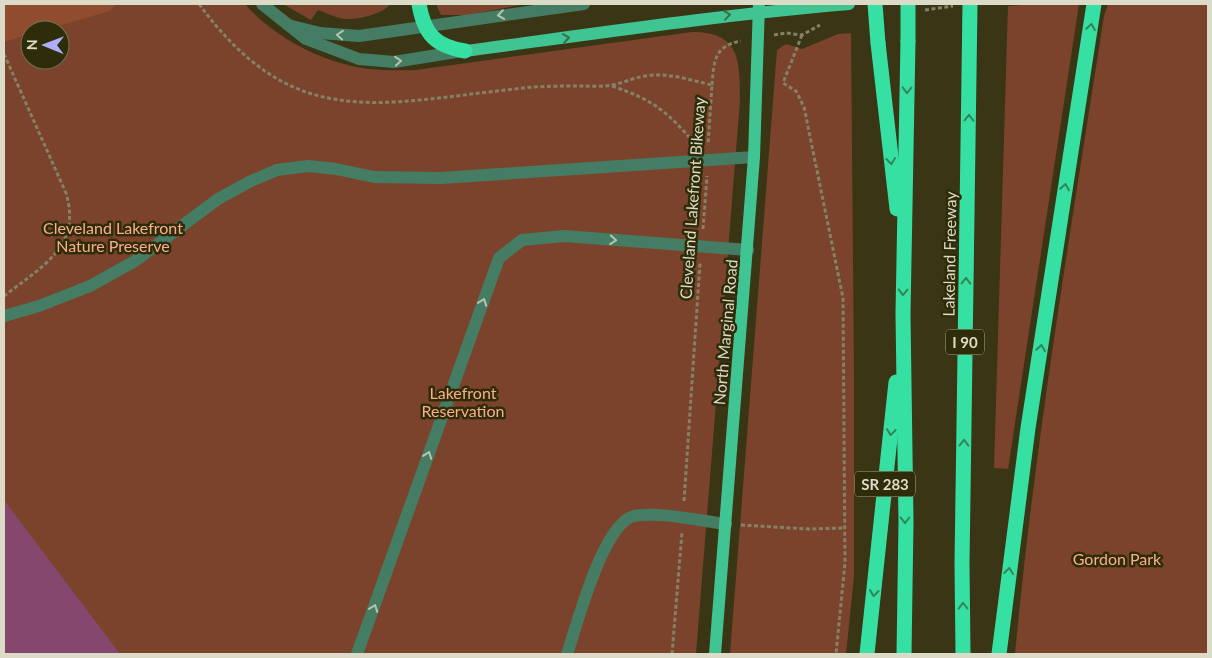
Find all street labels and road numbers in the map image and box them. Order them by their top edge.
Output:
street label: Cleveland Lakefront Bikeway [675,96,709,300]
street label: Lakeland Freeway [938,191,960,317]
street label: North Marginal Road [709,258,741,406]
road number: I 90 [946,330,984,354]
road number: SR 283 [855,472,915,496]

